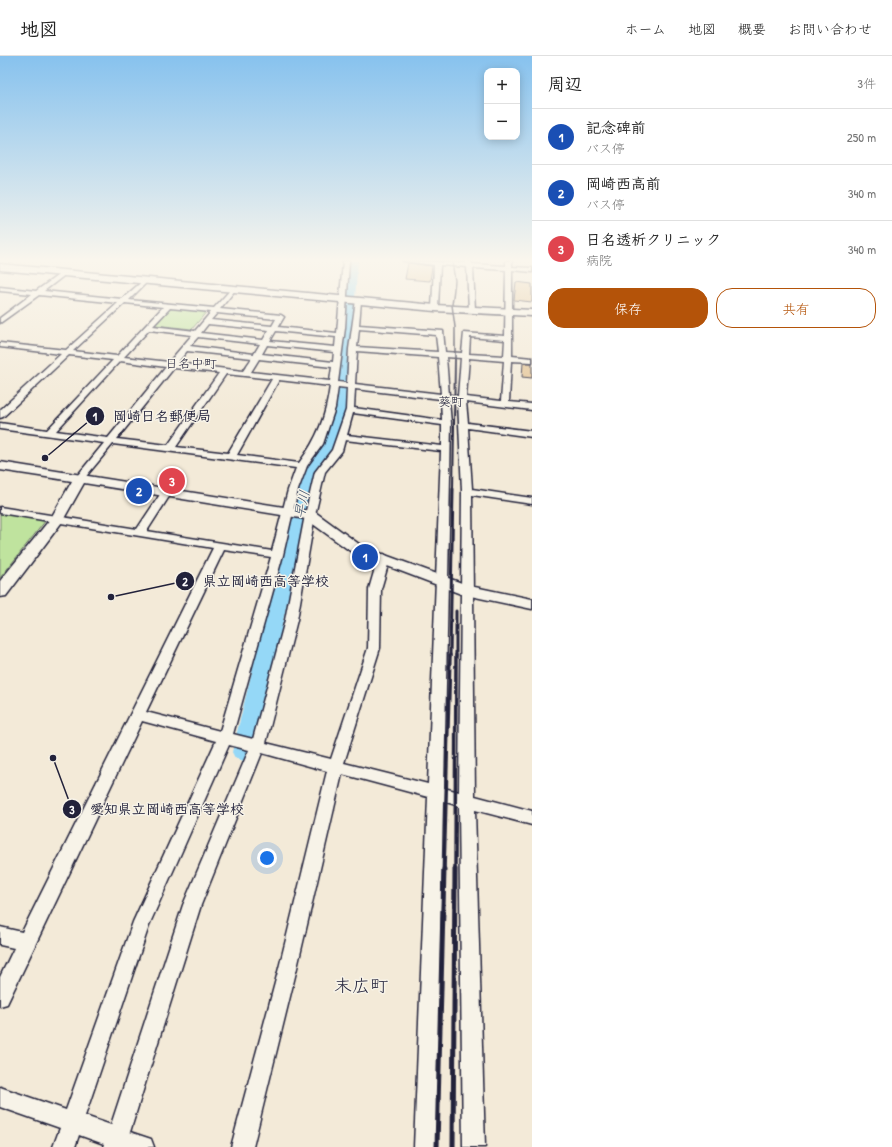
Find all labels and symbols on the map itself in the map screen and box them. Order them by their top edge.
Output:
district label: 日名中町 [165,354,217,372]
district label: 葵町 [438,392,464,410]
callout: 岡崎日名郵便局 [85,403,219,429]
text: 岡崎日名郵便局 [113,406,211,425]
text: 1 [93,408,98,425]
pin: 3 [159,466,185,496]
pin: 2 [126,476,152,506]
water label: 早川 [289,488,313,520]
pin: 1 [352,542,378,572]
callout: 県立岡崎西高等学校 [175,568,337,594]
text: 県立岡崎西高等学校 [203,571,329,590]
text: 2 [182,573,188,590]
callout: 愛知県立岡崎西高等学校 [62,796,252,822]
text: 愛知県立岡崎西高等学校 [90,799,244,818]
text: 3 [69,801,75,818]
your location [257,848,277,868]
district label: 末広町 [334,973,388,998]

